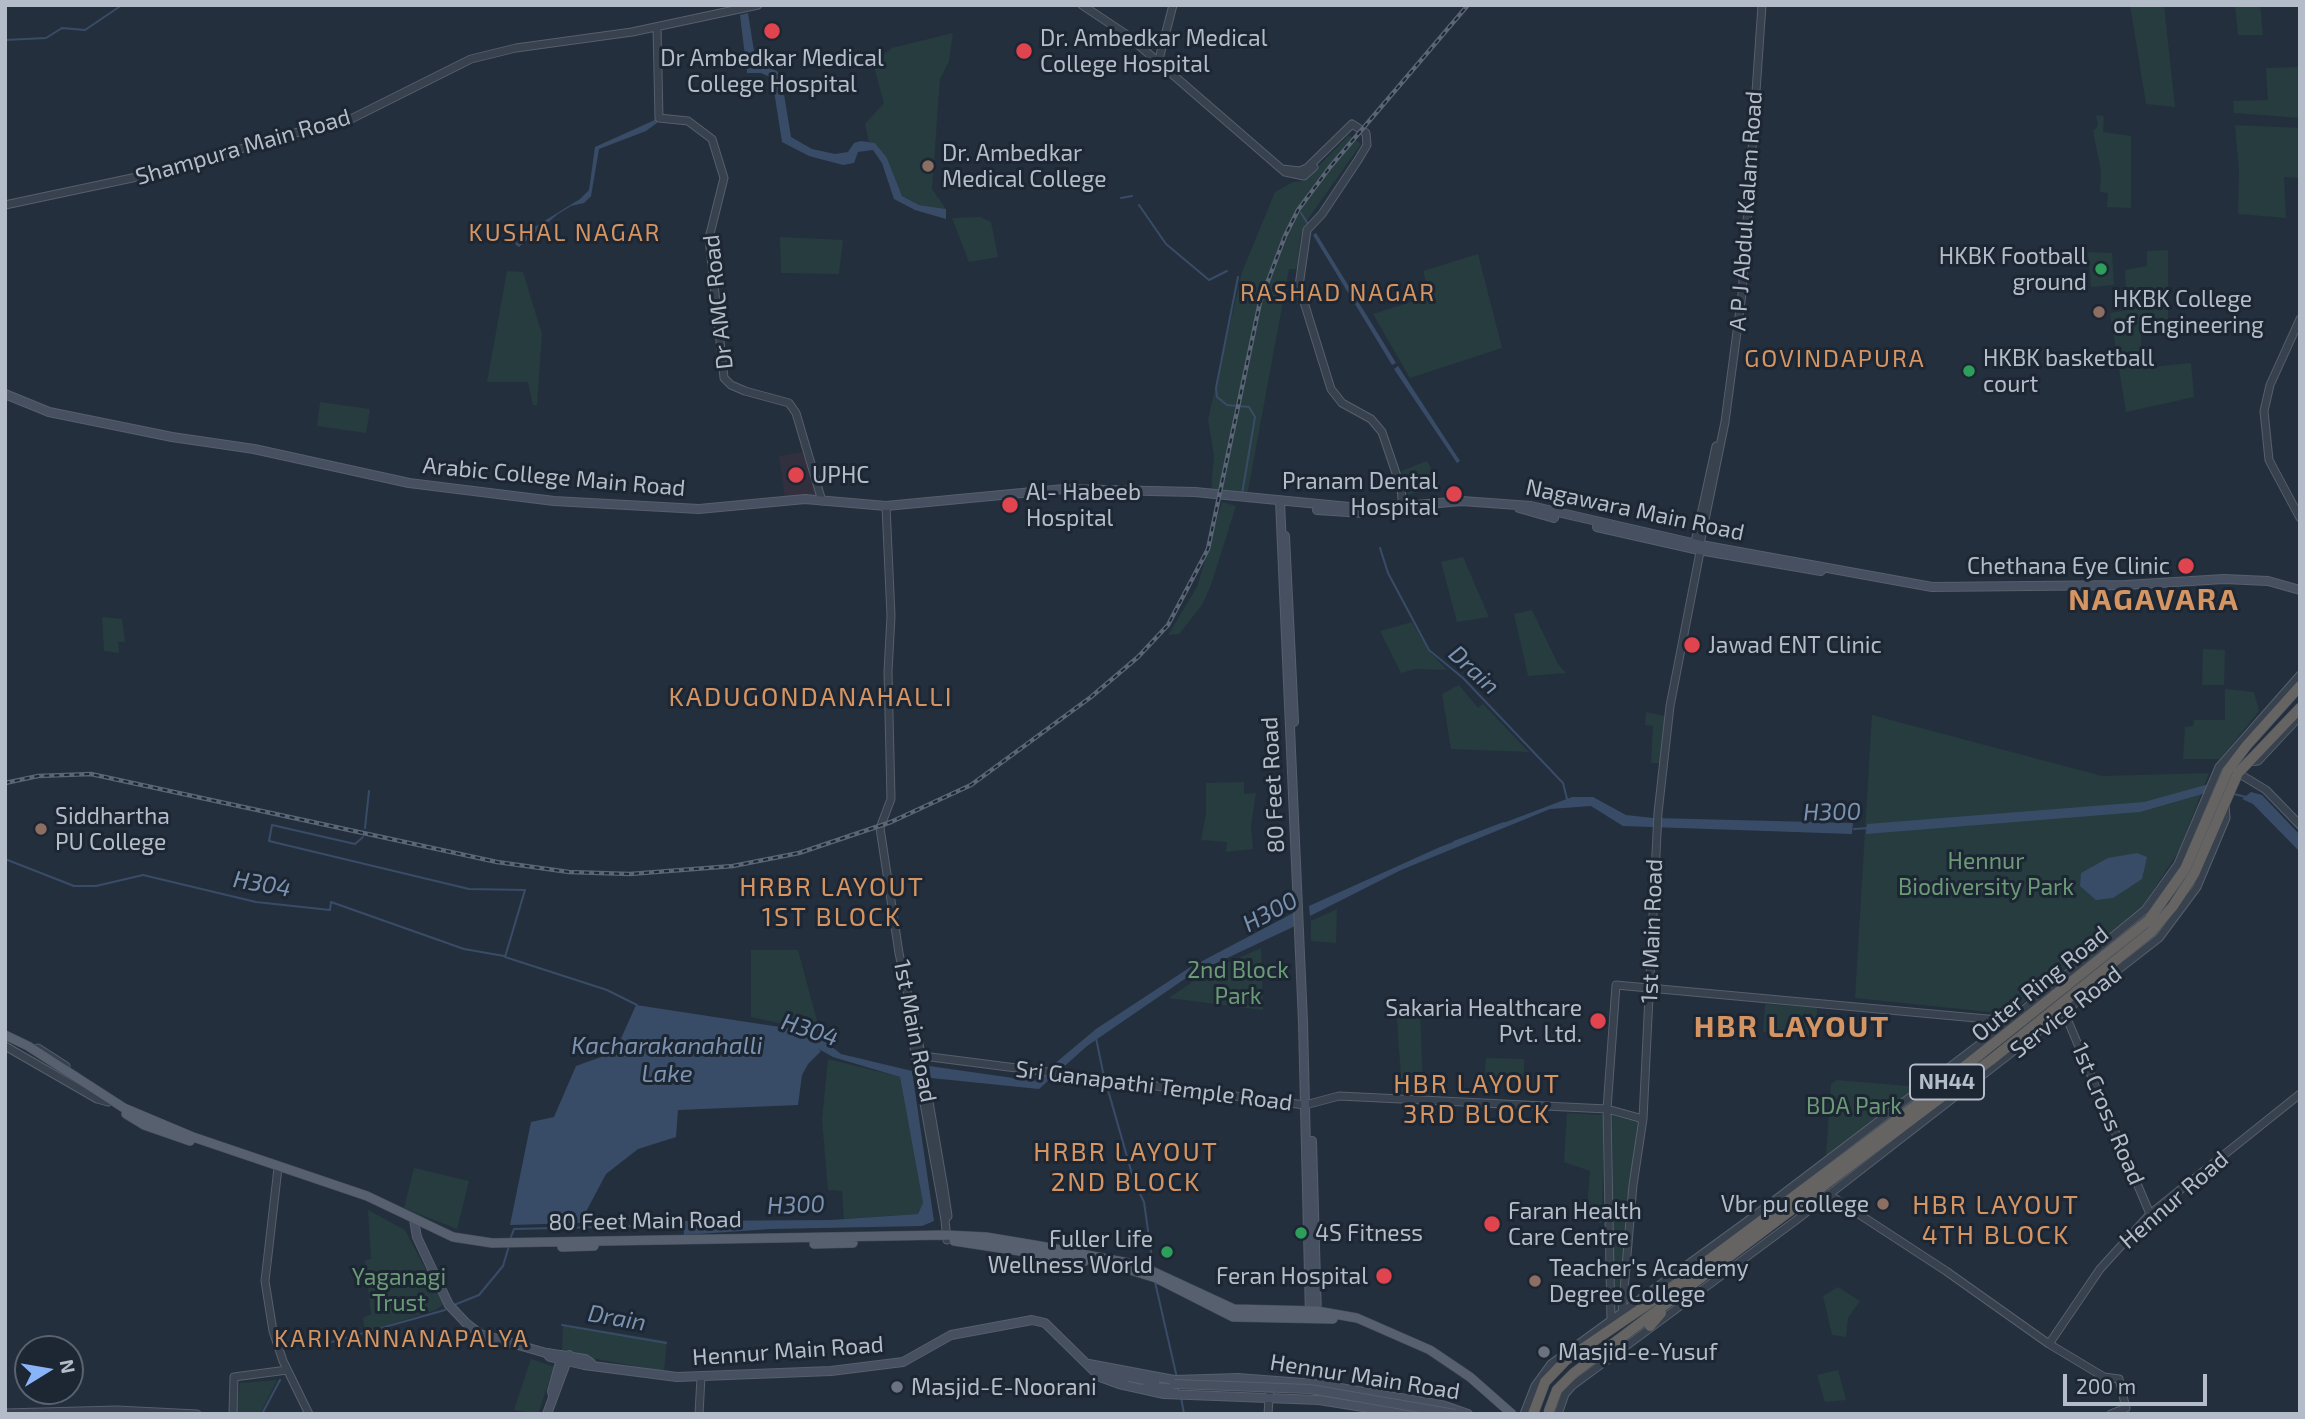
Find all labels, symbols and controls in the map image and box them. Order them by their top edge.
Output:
marker: Dr Ambedkar Medical College Hospital [762,21,782,41]
place label: Dr. Ambedkar Medical College Hospital [1040,24,1268,78]
marker: Dr. Ambedkar Medical College Hospital [1014,41,1034,61]
place label: Dr Ambedkar Medical College Hospital [660,44,884,98]
street label: A P J Abdul Kalam Road [1724,90,1768,332]
street label: Shampura Main Road [132,103,354,191]
place label: Dr. Ambedkar Medical College [942,139,1107,193]
marker: Dr. Ambedkar Medical College [920,158,936,174]
district label: KUSHAL NAGAR [470,219,660,247]
street label: Dr AMC Road [697,233,739,371]
place label: HKBK Football ground [1939,242,2087,296]
marker: HKBK Football ground [2093,261,2109,277]
district label: RASHAD NAGAR [1241,279,1435,307]
place label: HKBK College of Engineering [2113,285,2264,339]
marker: HKBK College of Engineering [2091,304,2107,320]
place label: HKBK basketball court [1983,344,2154,398]
district label: GOVINDAPURA [1746,345,1924,373]
marker: HKBK basketball court [1961,363,1977,379]
street label: Arabic College Main Road [421,452,687,502]
place label: UPHC [812,461,869,489]
marker: UPHC [786,465,806,485]
place label: Pranam Dental Hospital [1282,467,1438,521]
street label: Nagawara Main Road [1523,473,1747,547]
place label: Al- Habeeb Hospital [1026,478,1141,532]
marker: Pranam Dental Hospital [1444,484,1464,504]
marker: Al- Habeeb Hospital [1000,495,1020,515]
place label: Chethana Eye Clinic [1967,552,2170,580]
marker: Chethana Eye Clinic [2176,556,2196,576]
district label: NAGAVARA [2069,582,2239,618]
place label: Jawad ENT Clinic [1708,631,1882,659]
marker: Jawad ENT Clinic [1682,635,1702,655]
water label: Drain [1443,639,1505,701]
district label: KADUGONDANAHALLI [670,681,952,713]
street label: 80 Feet Road [1256,716,1290,854]
water label: H300 [1803,797,1861,827]
place label: Siddhartha PU College [55,802,170,856]
marker: Siddhartha PU College [33,821,49,837]
park label: Hennur Biodiversity Park [1898,847,2074,901]
street label: 1st Main Road [1636,858,1668,1004]
water label: H304 [231,865,293,903]
district label: HRBR LAYOUT 1ST BLOCK [741,871,923,932]
water label: H300 [1238,886,1302,938]
street label: Outer Ring Road [1966,920,2114,1048]
park label: 2nd Block Park [1187,956,1289,1010]
street label: 1st Main Road [888,957,942,1105]
street label: Service Road [2005,960,2127,1064]
place label: Sakaria Healthcare Pvt. Ltd. [1385,994,1582,1048]
water label: H304 [778,1007,842,1053]
district label: HBR LAYOUT [1695,1009,1889,1045]
marker: Sakaria Healthcare Pvt. Ltd. [1588,1011,1608,1031]
water label: Kacharakanahalli Lake [571,1032,763,1088]
street label: 1st Cross Road [2066,1039,2150,1189]
street label: Sri Ganapathi Temple Road [1014,1055,1294,1117]
road number: NH44 [1910,1064,1984,1100]
district label: HBR LAYOUT 3RD BLOCK [1394,1068,1560,1130]
park label: BDA Park [1806,1092,1902,1120]
district label: HRBR LAYOUT 2ND BLOCK [1035,1136,1217,1198]
street label: Hennur Road [2114,1145,2234,1255]
district label: HBR LAYOUT 4TH BLOCK [1913,1189,2079,1250]
water label: H300 [766,1190,826,1220]
place label: Vbr pu college [1721,1190,1869,1218]
marker: Vbr pu college [1875,1196,1891,1212]
place label: Faran Health Care Centre [1508,1197,1642,1251]
street label: 80 Feet Main Road [548,1206,742,1236]
marker: Faran Health Care Centre [1482,1214,1502,1234]
place label: 4S Fitness [1315,1219,1423,1247]
place label: Fuller Life Wellness World [988,1225,1153,1279]
marker: 4S Fitness [1293,1225,1309,1241]
marker: Fuller Life Wellness World [1159,1244,1175,1260]
place label: Teacher's Academy Degree College [1549,1254,1749,1308]
place label: Feran Hospital [1216,1262,1368,1290]
park label: Yaganagi Trust [352,1263,446,1317]
marker: Feran Hospital [1374,1266,1394,1286]
marker: Teacher's Academy Degree College [1527,1273,1543,1289]
water label: Drain [586,1299,648,1337]
district label: KARIYANNANAPALYA [276,1325,528,1353]
street label: Hennur Main Road [691,1331,885,1371]
north arrow [14,1335,84,1405]
place label: Masjid-e-Yusuf [1558,1338,1717,1366]
marker: Masjid-e-Yusuf [1536,1344,1552,1360]
street label: Hennur Main Road [1268,1348,1462,1406]
text: N [56,1357,81,1375]
scale bar [2067,1360,2210,1404]
place label: Masjid-E-Noorani [911,1373,1097,1401]
text: 200 m [2076,1373,2136,1398]
marker: Masjid-E-Noorani [889,1379,905,1395]

